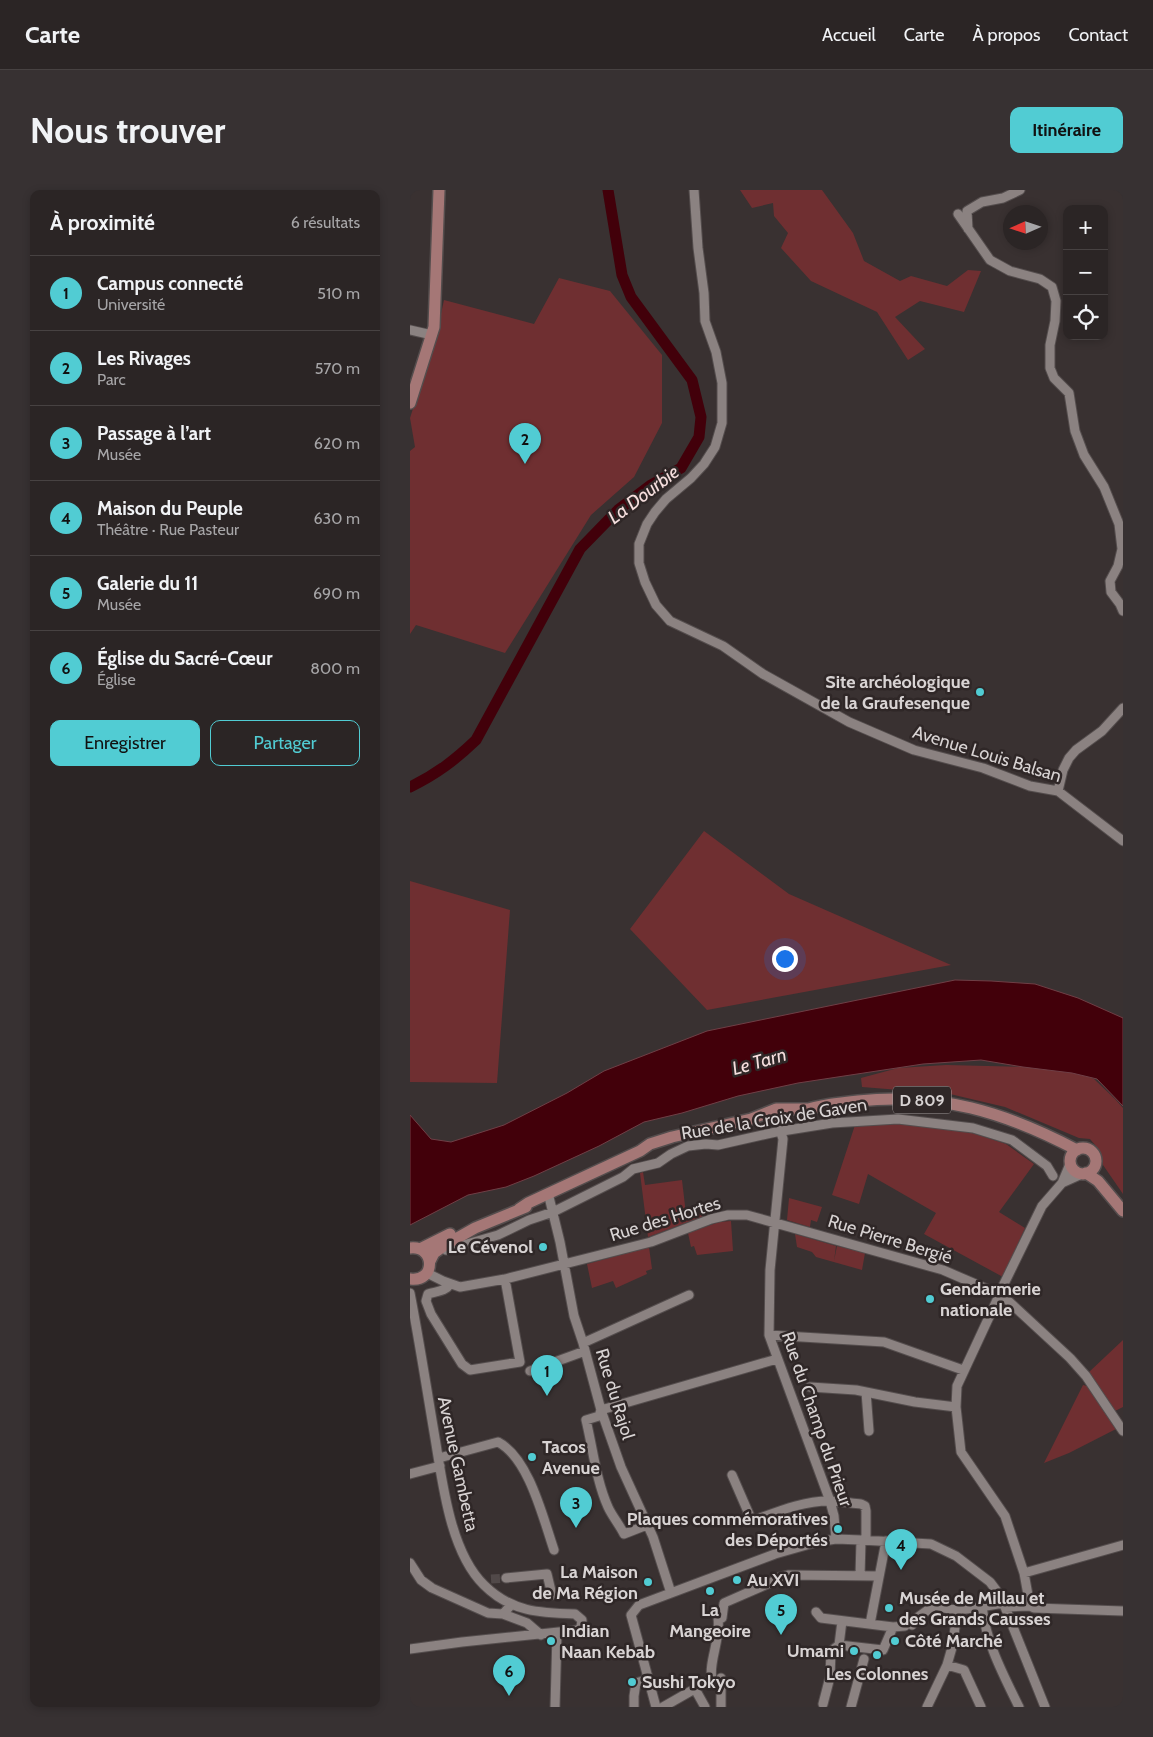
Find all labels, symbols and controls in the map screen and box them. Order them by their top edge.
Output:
text: Carte [25,20,80,49]
text: Accueil [822,24,876,46]
text: Carte [904,24,944,46]
text: À propos [972,24,1040,46]
text: Contact [1068,24,1128,46]
button: Itinéraire [1010,107,1123,153]
text: Nous trouver [30,109,225,152]
north arrow [1003,205,1048,250]
map controls [1063,205,1108,340]
button: + [1063,205,1108,250]
text: À proximité [50,210,155,235]
text: 6 résultats [291,213,360,232]
button: − [1063,250,1108,295]
text: Campus connecté [97,272,243,295]
text: 1 [63,284,69,303]
text: 510 m [317,284,360,303]
text: Université [97,295,165,314]
button: locate [1063,295,1108,340]
text: Les Rivages [97,347,191,370]
text: 2 [62,359,70,378]
text: 570 m [315,359,360,378]
text: Parc [97,370,126,389]
text: Passage à l’art [97,422,211,445]
pin: 2 [509,423,541,464]
text: 3 [62,434,70,453]
text: 620 m [314,434,360,453]
text: Musée [97,445,141,464]
water label: La Dourbie [603,460,684,529]
text: Maison du Peuple [97,497,243,520]
text: 4 [61,509,71,528]
text: 630 m [313,509,360,528]
text: Théâtre · Rue Pasteur [97,520,239,539]
text: Galerie du 11 [97,572,198,595]
text: 5 [62,584,70,603]
text: 690 m [313,584,360,603]
text: Musée [97,595,141,614]
text: Église du Sacré-Cœur [97,647,272,670]
text: 6 [62,659,71,678]
text: 800 m [310,659,360,678]
text: Église [97,670,136,689]
place label: Site archéologique de la Graufesenque [821,671,970,714]
marker: Site archéologique de la Graufesenque [974,686,986,698]
button: Enregistrer [50,720,200,766]
button: Partager [210,720,360,766]
street label: Avenue Louis Balsan [910,721,1064,787]
your location [772,946,798,972]
water label: Le Tarn [729,1043,789,1080]
road number: D 809 [893,1086,951,1114]
street label: Rue de la Croix de Gaven [679,1093,869,1145]
street label: Rue des Hortes [607,1192,723,1246]
street label: Rue Pierre Bergié [825,1210,955,1268]
place label: Le Cévenol [448,1236,533,1258]
marker: Le Cévenol [537,1241,549,1253]
place label: Gendarmerie nationale [940,1278,1041,1321]
marker: Gendarmerie nationale [924,1293,936,1305]
street label: Rue du Champ du Prieur [777,1329,857,1510]
street label: Rue du Rajol [591,1346,640,1443]
pin: 1 [531,1355,563,1396]
street label: Avenue Gambetta [433,1394,483,1534]
place label: Tacos Avenue [542,1436,600,1479]
marker: Tacos Avenue [526,1451,538,1463]
pin: 3 [560,1487,592,1528]
place label: Plaques commémoratives des Déportés [627,1508,828,1551]
marker: Plaques commémoratives des Déportés [832,1523,844,1535]
pin: 4 [885,1529,917,1570]
place label: La Maison de Ma Région [532,1561,638,1604]
place label: Au XVI [747,1569,799,1591]
marker: Au XVI [731,1574,743,1586]
marker: La Maison de Ma Région [642,1576,654,1588]
marker: La Mangeoire [704,1585,716,1597]
place label: Musée de Millau et des Grands Causses [899,1587,1051,1630]
pin: 5 [765,1594,797,1635]
place label: La Mangeoire [669,1599,751,1642]
marker: Musée de Millau et des Grands Causses [883,1602,895,1614]
place label: Indian Naan Kebab [561,1620,655,1663]
place label: Côté Marché [905,1630,1002,1652]
marker: Indian Naan Kebab [545,1635,557,1647]
marker: Côté Marché [889,1635,901,1647]
place label: Umami [787,1640,844,1662]
marker: Umami [848,1645,860,1657]
marker: Les Colonnes [871,1649,883,1661]
pin: 6 [493,1655,525,1696]
place label: Les Colonnes [826,1663,929,1685]
place label: Sushi Tokyo [642,1671,736,1693]
marker: Sushi Tokyo [626,1676,638,1688]

